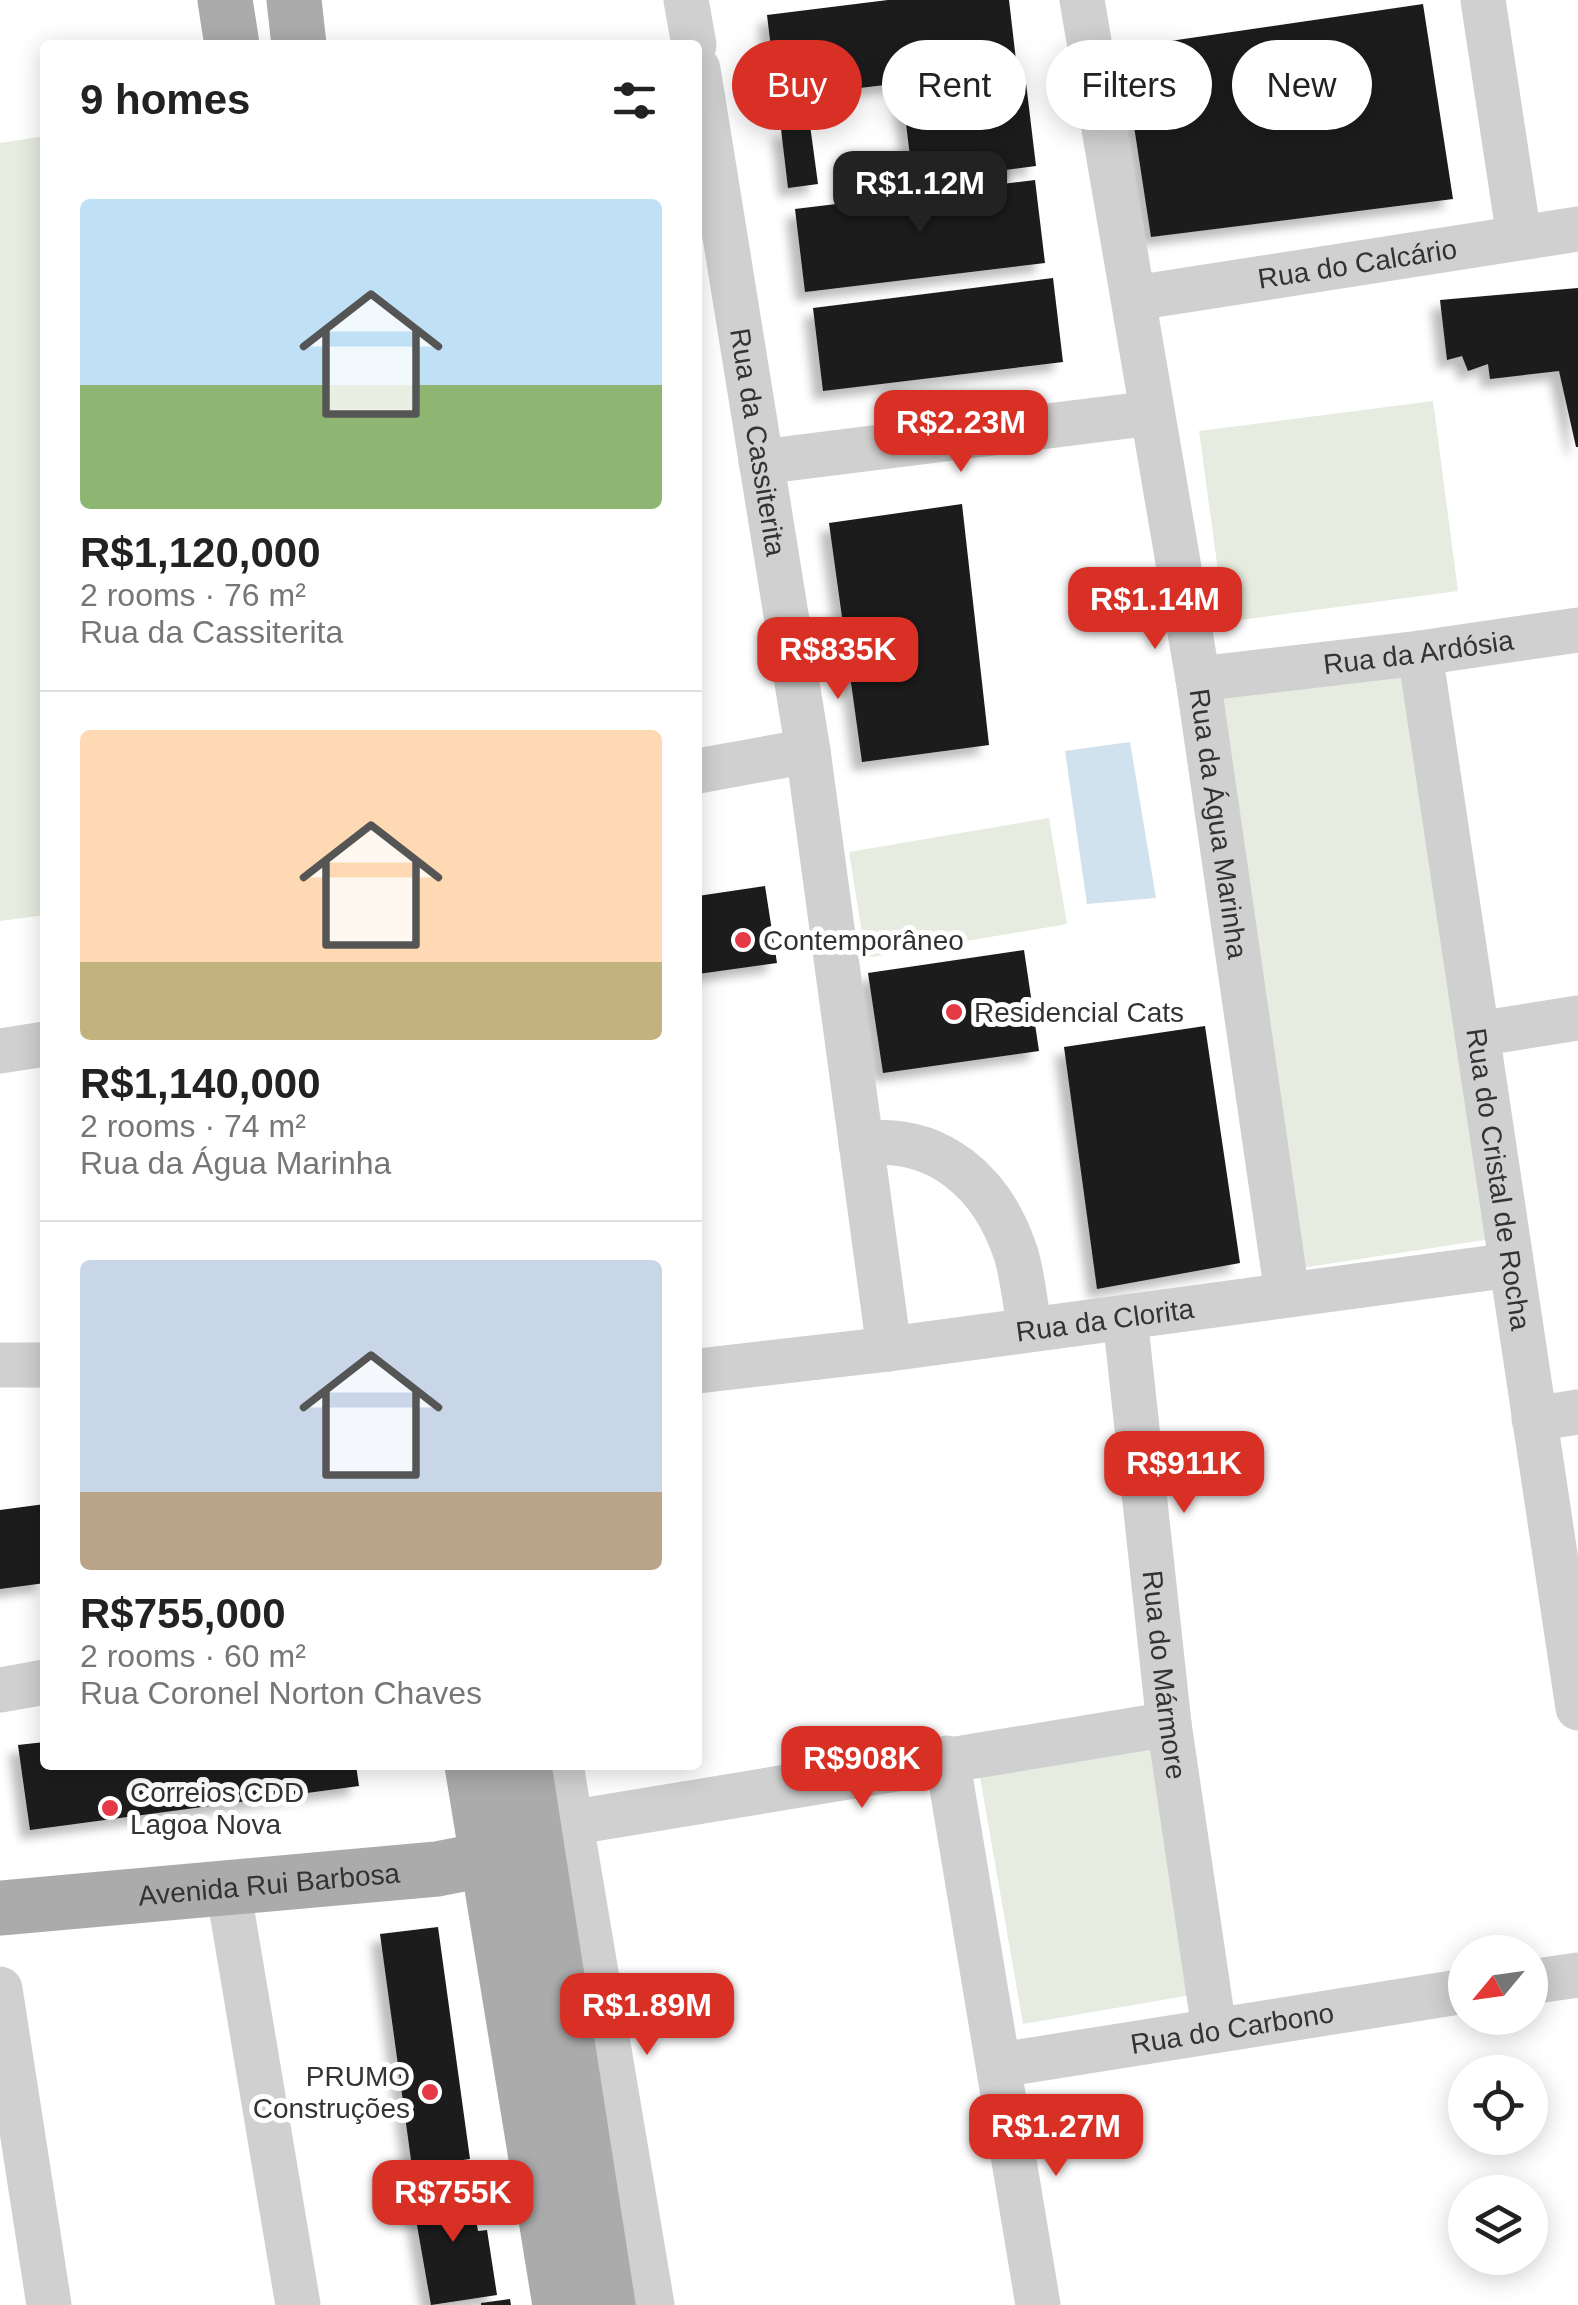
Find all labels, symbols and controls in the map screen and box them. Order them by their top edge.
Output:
chip: Buy [732,40,862,130]
chip: Rent [882,40,1026,130]
chip: Filters [1046,40,1212,130]
chip: New [1232,40,1372,130]
icon: filters [607,73,662,128]
text: 9 homes [80,76,250,123]
pin: R$1.12M [828,151,1012,236]
text: R$1.12M [855,165,985,201]
street label: Rua do Calcário [1256,233,1459,295]
icon: home [281,264,461,444]
street label: Rua da Cassiterita [724,326,791,559]
pin: R$2.23M [869,390,1053,475]
text: R$2.23M [896,404,1026,440]
text: R$1,120,000 [80,529,321,576]
pin: R$1.14M [1063,567,1247,652]
text: 2 rooms · 76 m² [80,577,306,613]
text: R$1.14M [1090,581,1220,617]
text: Rua da Cassiterita [80,614,343,650]
pin: R$835K [757,617,919,702]
street label: Rua da Ardósia [1322,625,1516,680]
text: R$835K [779,631,897,667]
street label: Rua da Água Marinha [1184,687,1253,961]
icon: home [281,795,461,975]
place label: Contemporâneo [763,925,964,956]
marker: Contemporâneo [732,929,754,951]
place label: Residencial Cats [974,997,1184,1028]
marker: Residencial Cats [943,1001,965,1023]
street label: Rua do Cristal de Rocha [1460,1026,1536,1333]
text: R$1,140,000 [80,1060,321,1107]
text: 2 rooms · 74 m² [80,1108,306,1144]
text: Rua da Água Marinha [80,1145,391,1181]
street label: Rua da Clorita [1014,1293,1196,1348]
icon: home [281,1325,461,1505]
pin: R$911K [1103,1431,1265,1516]
text: R$911K [1126,1445,1242,1481]
street label: Rua do Mármore [1136,1569,1192,1781]
text: R$755,000 [80,1590,286,1637]
text: 2 rooms · 60 m² [80,1638,306,1674]
text: Rua Coronel Norton Chaves [80,1675,482,1711]
pin: R$908K [781,1726,943,1811]
text: R$908K [803,1740,921,1776]
place label: Correios CDD Lagoa Nova [130,1777,304,1840]
marker: Correios CDD Lagoa Nova [99,1797,121,1819]
street label: Avenida Rui Barbosa [137,1857,402,1912]
north arrow [1448,1935,1548,2035]
map controls [1448,1935,1548,2275]
pin: R$1.89M [555,1973,739,2058]
text: R$1.89M [582,1987,712,2023]
street label: Rua do Carbono [1128,1997,1336,2060]
button: locate [1448,2055,1548,2155]
place label: PRUMO Construções [253,2061,410,2124]
marker: PRUMO Construções [419,2081,441,2103]
pin: R$1.27M [964,2094,1148,2179]
text: R$1.27M [991,2108,1121,2144]
pin: R$755K [372,2160,534,2245]
text: R$755K [394,2174,512,2210]
button: layers [1448,2175,1548,2275]

